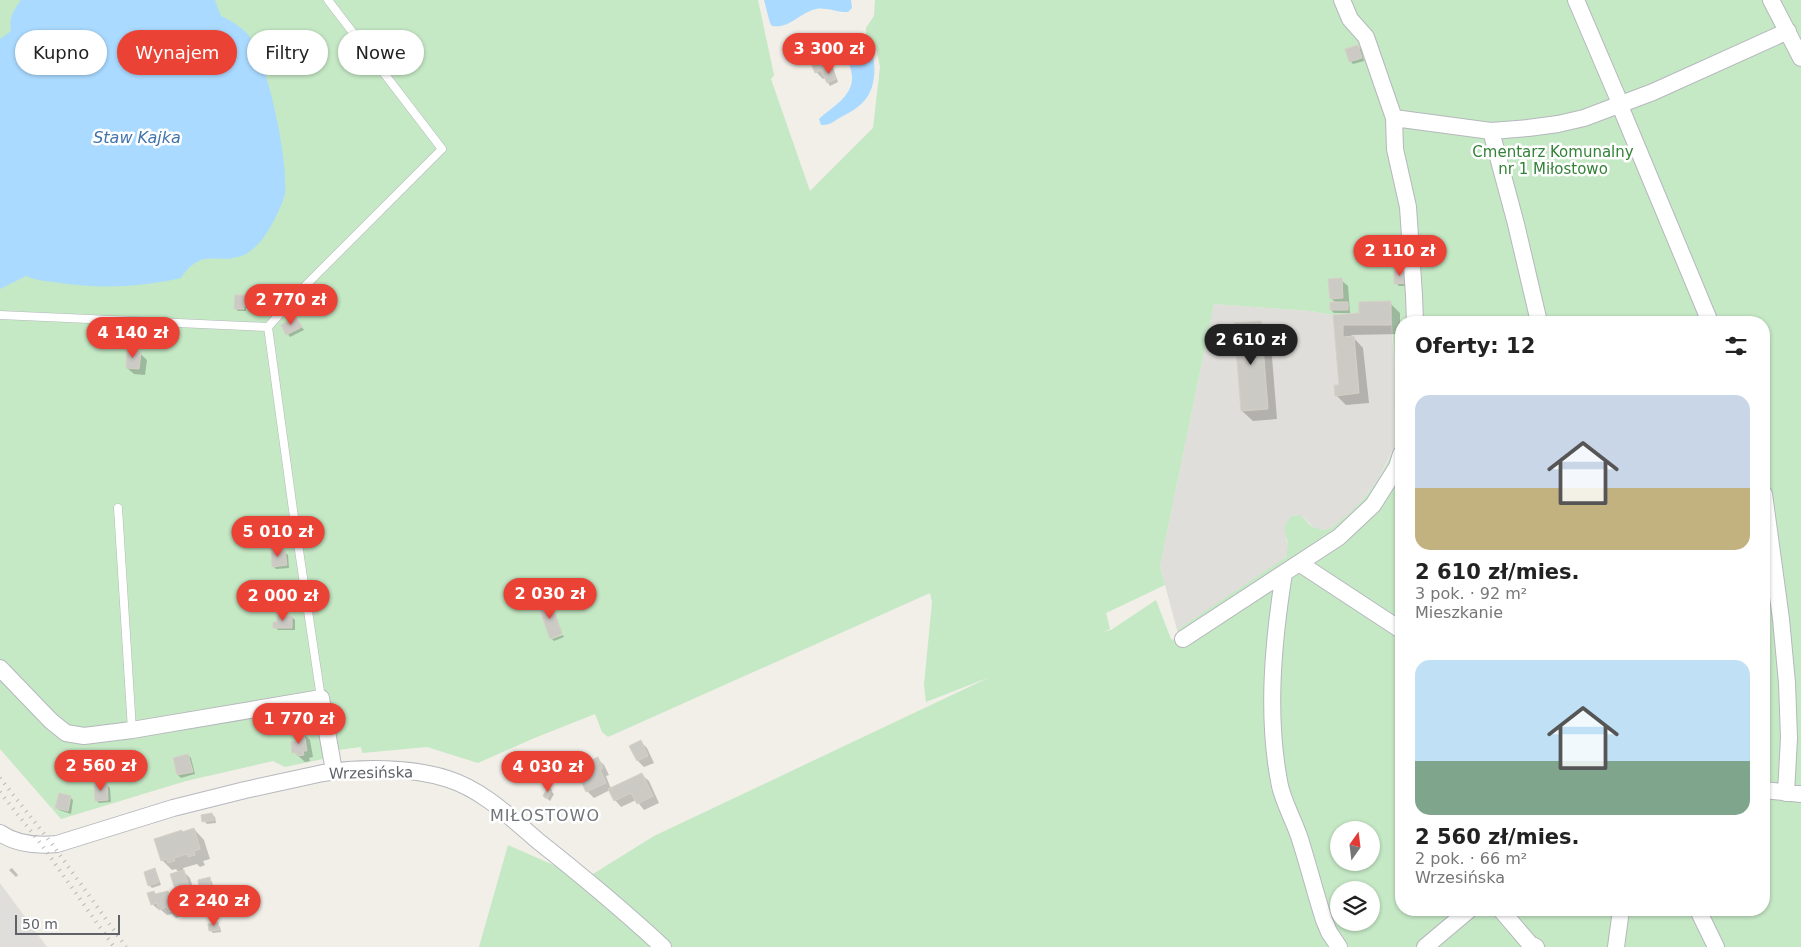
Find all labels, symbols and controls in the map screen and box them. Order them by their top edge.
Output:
chip: Kupno [15,30,107,75]
chip: Wynajem [117,30,237,75]
chip: Filtry [247,30,328,75]
chip: Nowe [338,30,424,75]
pin: 3 300 zł [777,32,881,75]
text: 3 300 zł [794,39,864,58]
water label: Staw Kajka [93,128,181,147]
park label: Cmentarz Komunalny nr 1 Miłostowo [1472,143,1634,178]
pin: 2 110 zł [1348,234,1452,277]
text: 2 110 zł [1365,241,1435,260]
pin: 2 770 zł [239,284,343,326]
text: 2 770 zł [256,290,326,309]
pin: 4 140 zł [81,316,185,359]
text: 4 140 zł [98,323,168,342]
pin: 2 610 zł [1199,324,1303,366]
text: 2 610 zł [1216,330,1286,349]
icon: filters [1722,332,1750,360]
text: Oferty: 12 [1415,334,1535,358]
icon: home [1538,428,1628,518]
pin: 5 010 zł [226,516,330,558]
text: 5 010 zł [243,522,313,541]
text: 2 610 zł/mies. [1415,560,1580,584]
pin: 2 030 zł [498,578,602,620]
pin: 2 000 zł [231,580,335,622]
text: 2 030 zł [515,584,585,603]
text: 3 pok. · 92 m² [1415,584,1527,603]
text: 2 000 zł [248,586,318,605]
text: Mieszkanie [1415,603,1503,622]
icon: home [1538,693,1628,783]
pin: 1 770 zł [247,702,351,745]
text: 1 770 zł [264,709,334,728]
pin: 2 560 zł [49,750,153,792]
pin: 4 030 zł [496,750,600,793]
text: 2 560 zł [66,756,136,775]
text: 4 030 zł [513,757,583,776]
street label: Wrzesińska [329,763,413,783]
district label: MIŁOSTOWO [490,806,600,825]
north arrow [1330,821,1380,871]
map controls [1330,821,1380,931]
text: 2 560 zł/mies. [1415,825,1580,849]
text: 2 pok. · 66 m² [1415,849,1527,868]
text: Wrzesińska [1415,868,1505,887]
button: layers [1330,881,1380,931]
pin: 2 240 zł [162,884,266,927]
text: 2 240 zł [179,891,249,910]
scale bar [15,912,120,935]
text: 50 m [22,916,58,932]

